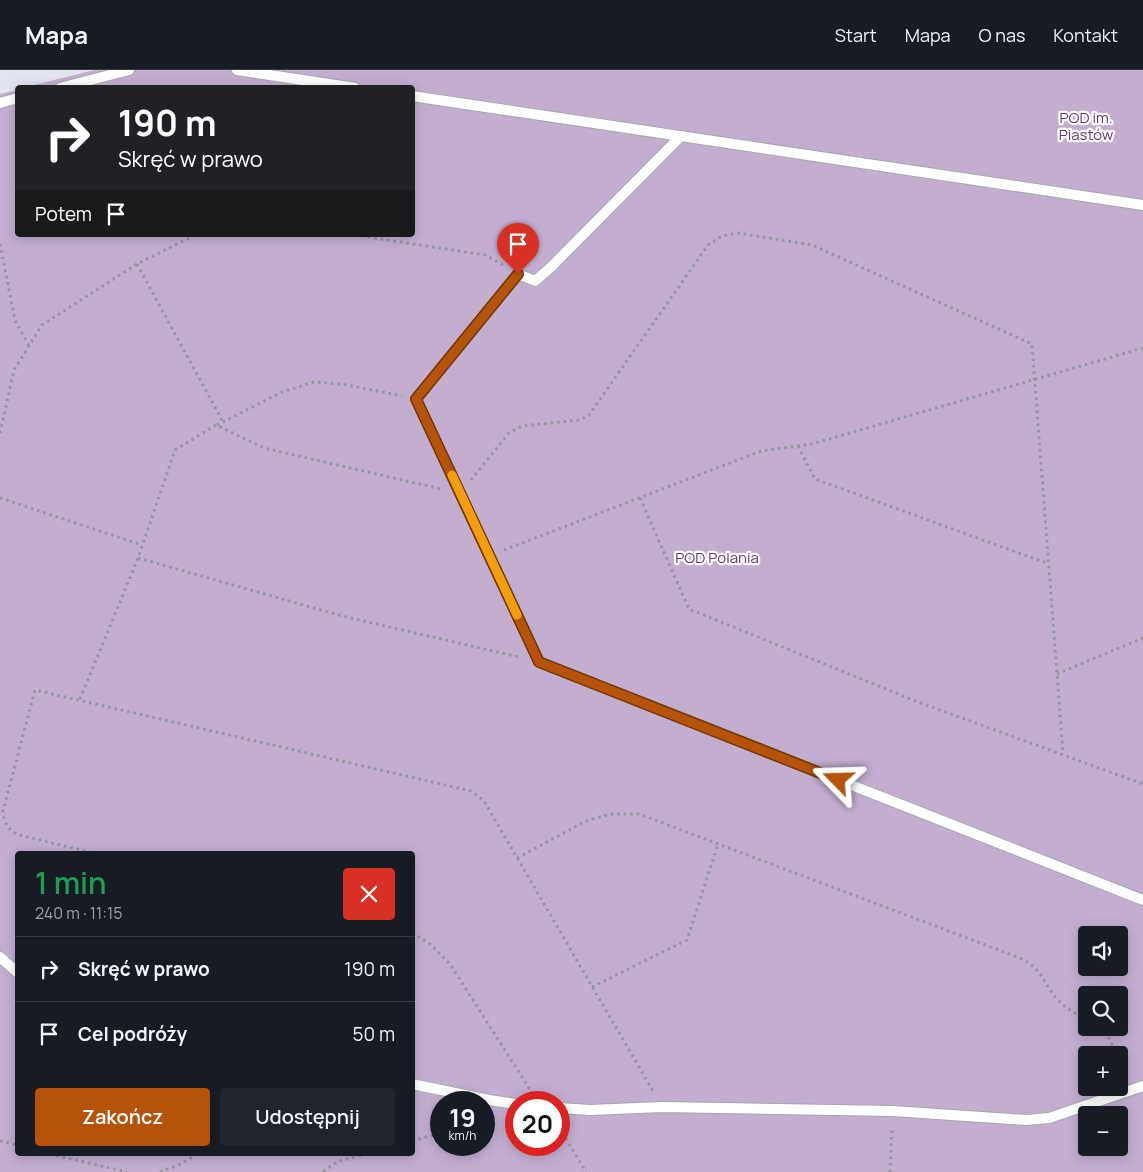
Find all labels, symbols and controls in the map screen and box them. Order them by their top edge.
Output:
text: Mapa [25,18,88,51]
text: Start [835,23,877,47]
text: Mapa [905,23,951,47]
text: O nas [979,23,1025,47]
text: Kontakt [1053,23,1118,47]
text: 190 m [118,99,217,147]
icon: right [35,105,100,170]
park label: POD im. Piastów [1059,107,1114,145]
text: Skręć w prawo [118,144,263,174]
icon: arrive [102,200,130,228]
text: Potem [35,201,92,227]
pin [497,223,539,274]
icon: arrive [504,230,532,258]
park label: POD Polania [675,547,759,568]
position arrow [811,753,863,805]
text: 1 min [35,862,107,903]
button: close [343,868,395,920]
text: 240 m · 11:15 [35,902,123,924]
map controls [1078,926,1128,1156]
button: sound [1078,926,1128,976]
icon: right [35,955,63,983]
text: Skręć w prawo [78,956,210,982]
text: 190 m [344,956,395,982]
button: search [1078,986,1128,1036]
icon: arrive [35,1020,63,1048]
text: Cel podróży [78,1021,187,1047]
text: 50 m [353,1021,395,1047]
button: + [1078,1046,1128,1096]
button: Zakończ [35,1088,210,1146]
button: Udostępnij [220,1088,395,1146]
speed limit sign: 20 [505,1091,570,1156]
text: 19 [449,1100,476,1135]
button: − [1078,1106,1128,1156]
text: km/h [449,1127,476,1144]

